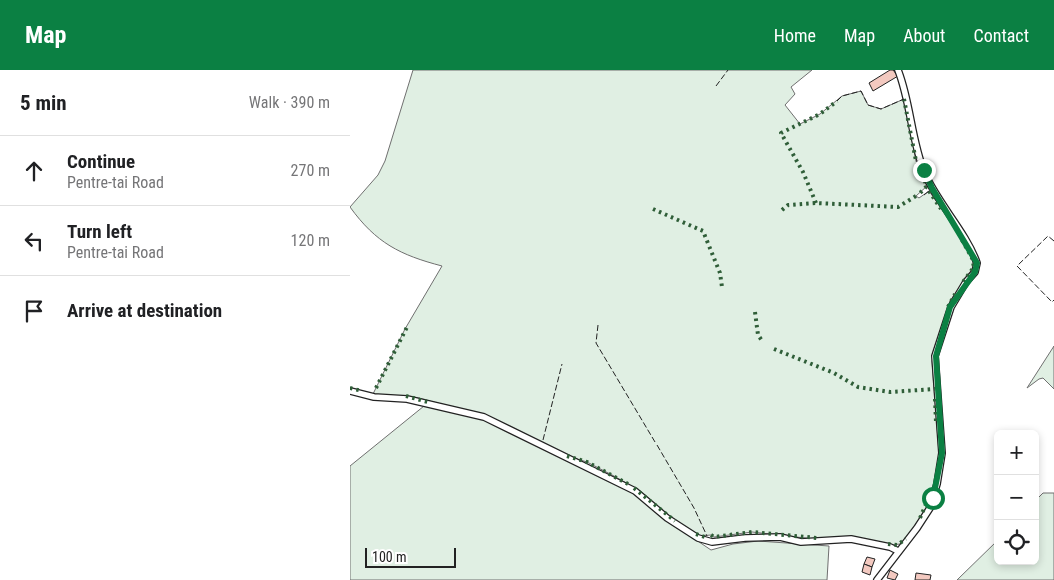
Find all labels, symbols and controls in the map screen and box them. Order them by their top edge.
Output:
text: Map [25,21,66,49]
text: Home [774,25,816,46]
text: Map [844,25,875,46]
text: About [903,25,945,46]
text: Contact [973,25,1029,46]
text: 5 min [20,91,67,115]
text: Walk · 390 m [249,93,330,112]
text: Continue [67,150,135,173]
icon: ahead [20,157,48,185]
route end [913,159,936,182]
text: 270 m [291,161,330,180]
text: Pentre-tai Road [67,173,164,192]
text: Turn left [67,220,132,243]
icon: left [20,227,48,255]
text: 120 m [291,231,330,250]
text: Pentre-tai Road [67,243,164,262]
icon: arrive [20,297,48,325]
text: Arrive at destination [67,299,222,322]
map controls [994,430,1039,565]
button: + [994,430,1039,475]
button: − [994,475,1039,520]
route start [922,487,945,510]
button: locate [994,520,1039,565]
scale bar [365,545,456,568]
text: 100 m [372,549,407,565]

